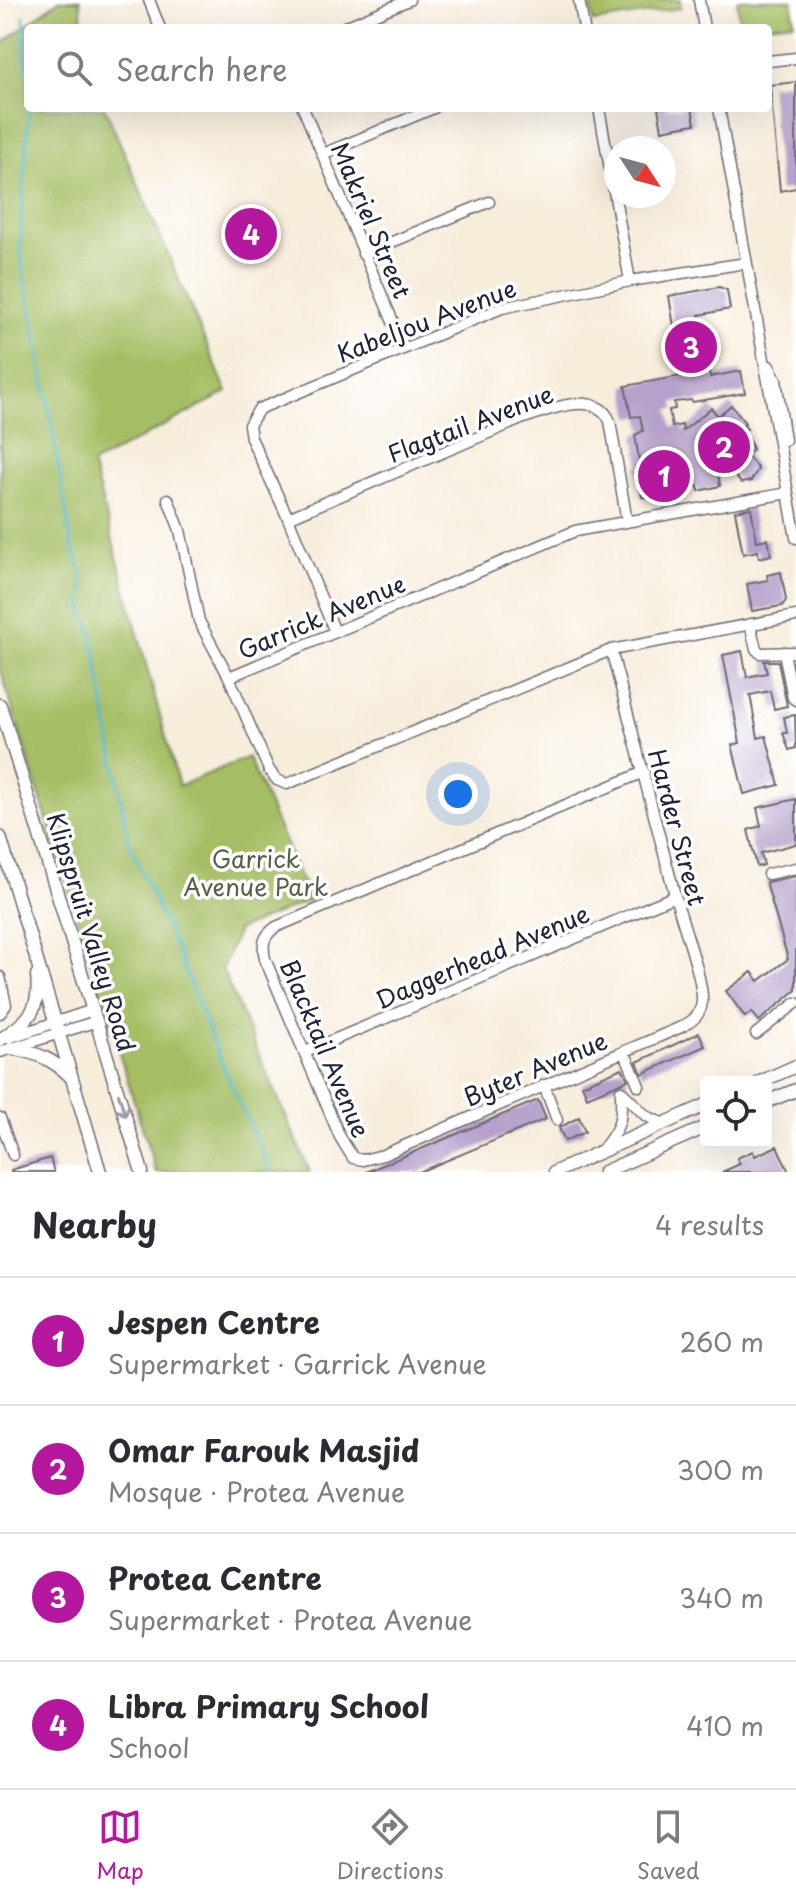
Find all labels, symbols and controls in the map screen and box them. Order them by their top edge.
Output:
search box [24,24,772,112]
icon: search [52,46,96,90]
text: Search here [116,46,288,91]
street label: Makriel Street [323,136,421,304]
north arrow [604,136,676,208]
pin: 4 [225,204,277,264]
street label: Kabeljou Avenue [331,269,521,371]
pin: 3 [665,317,717,377]
street label: Flagtail Avenue [382,375,558,471]
pin: 2 [698,417,750,477]
pin: 1 [638,446,690,506]
street label: Garrick Avenue [232,565,410,667]
street label: Harder Street [640,745,716,909]
your location [438,774,478,814]
street label: Klipspruit Valley Road [38,808,146,1056]
park label: Garrick Avenue Park [184,840,328,904]
street label: Daggerhead Avenue [370,895,594,1017]
street label: Blacktail Avenue [272,953,380,1143]
street label: Byter Avenue [457,1022,613,1114]
map controls [700,1076,772,1148]
button: locate [700,1076,772,1148]
one-way arrow [116,1092,130,1117]
text: Nearby [32,1198,157,1250]
text: 4 results [655,1205,764,1244]
text: Jespen Centre [108,1299,320,1344]
text: 1 [52,1322,64,1361]
text: 260 m [680,1322,764,1361]
text: Supermarket · Garrick Avenue [108,1344,487,1383]
text: Omar Farouk Masjid [108,1427,419,1472]
text: 2 [49,1450,67,1489]
text: 300 m [677,1450,764,1489]
text: Mosque · Protea Avenue [108,1472,405,1511]
text: Protea Centre [108,1555,322,1600]
text: 3 [49,1578,67,1617]
text: 340 m [679,1578,764,1617]
text: Supermarket · Protea Avenue [108,1600,472,1639]
text: Libra Primary School [108,1683,429,1728]
text: 4 [49,1706,67,1745]
text: 410 m [686,1706,764,1745]
text: School [108,1728,190,1767]
tab: Map [97,1805,144,1886]
tab: Directions [337,1805,444,1886]
tab: Saved [637,1805,699,1886]

